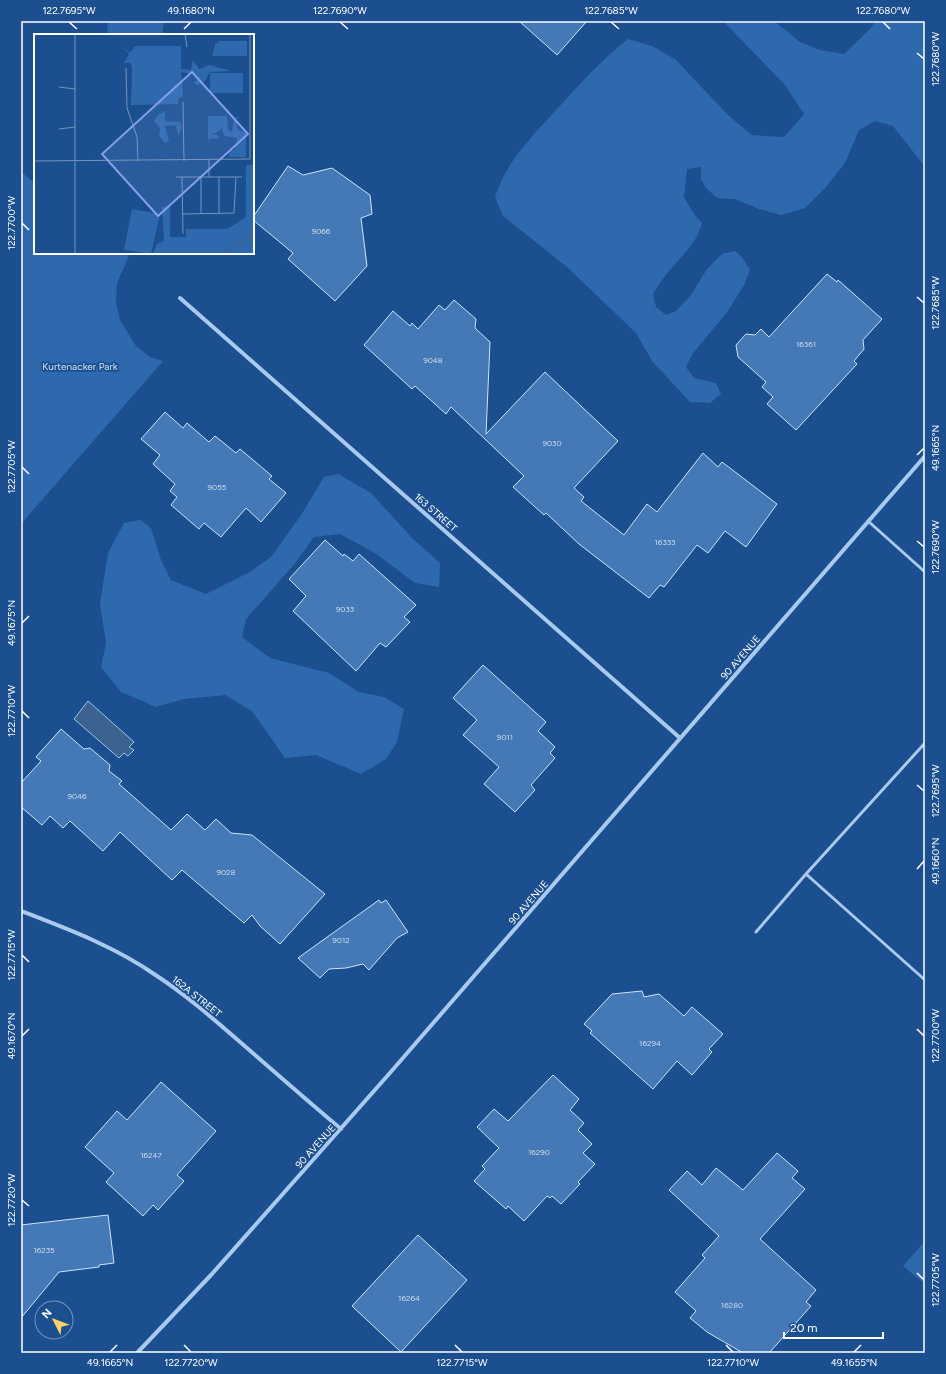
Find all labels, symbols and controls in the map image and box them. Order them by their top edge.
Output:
text: 122.7695°W [42,4,96,17]
text: 49.1680°N [167,4,215,17]
text: 122.7690°W [313,4,367,17]
text: 122.7685°W [584,4,638,17]
text: 122.7680°W [856,4,911,17]
text: 122.7680°W [929,31,942,86]
inset map [34,34,254,254]
text: 122.7700°W [5,195,18,250]
house number: 9066 [312,226,331,236]
text: 122.7685°W [929,276,942,330]
house number: 16361 [796,339,816,349]
house number: 9048 [423,355,443,365]
park label: Kurtenacker Park [42,360,118,373]
text: 49.1665°N [929,425,942,471]
house number: 9030 [542,438,562,448]
text: 122.7705°W [5,440,18,494]
house number: 9055 [208,482,227,492]
street label: 163 STREET [411,490,460,535]
text: 122.7690°W [929,520,942,574]
house number: 16333 [655,537,675,547]
text: 49.1675°N [5,600,18,646]
house number: 9033 [336,604,354,614]
street label: 90 AVENUE [718,632,763,682]
text: 122.7710°W [5,685,18,737]
house number: 9011 [497,732,513,742]
text: 122.7695°W [929,764,942,818]
house number: 9046 [67,791,87,801]
text: 49.1660°N [929,837,942,885]
house number: 9028 [216,867,236,877]
street label: 90 AVENUE [506,877,551,927]
text: 122.7715°W [5,929,18,981]
house number: 9012 [332,935,350,945]
street label: 162A STREET [169,973,225,1020]
text: 122.7700°W [929,1008,942,1063]
text: 49.1670°N [5,1013,18,1059]
house number: 16294 [639,1038,661,1048]
street label: 90 AVENUE [292,1122,338,1171]
house number: 16290 [528,1147,550,1157]
house number: 16247 [140,1150,162,1160]
text: 122.7720°W [5,1173,18,1227]
house number: 16235 [33,1245,55,1255]
text: 122.7705°W [929,1253,942,1307]
house number: 16264 [398,1293,420,1303]
north arrow [34,1300,74,1340]
house number: 16280 [721,1300,743,1310]
text: N [39,1306,55,1321]
scale bar [784,1314,883,1340]
text: 20 m [790,1321,818,1335]
text: 49.1665°N [87,1356,133,1369]
text: 122.7720°W [164,1356,218,1369]
text: 122.7715°W [436,1356,488,1369]
text: 122.7710°W [707,1356,759,1369]
text: 49.1655°N [831,1356,877,1369]

